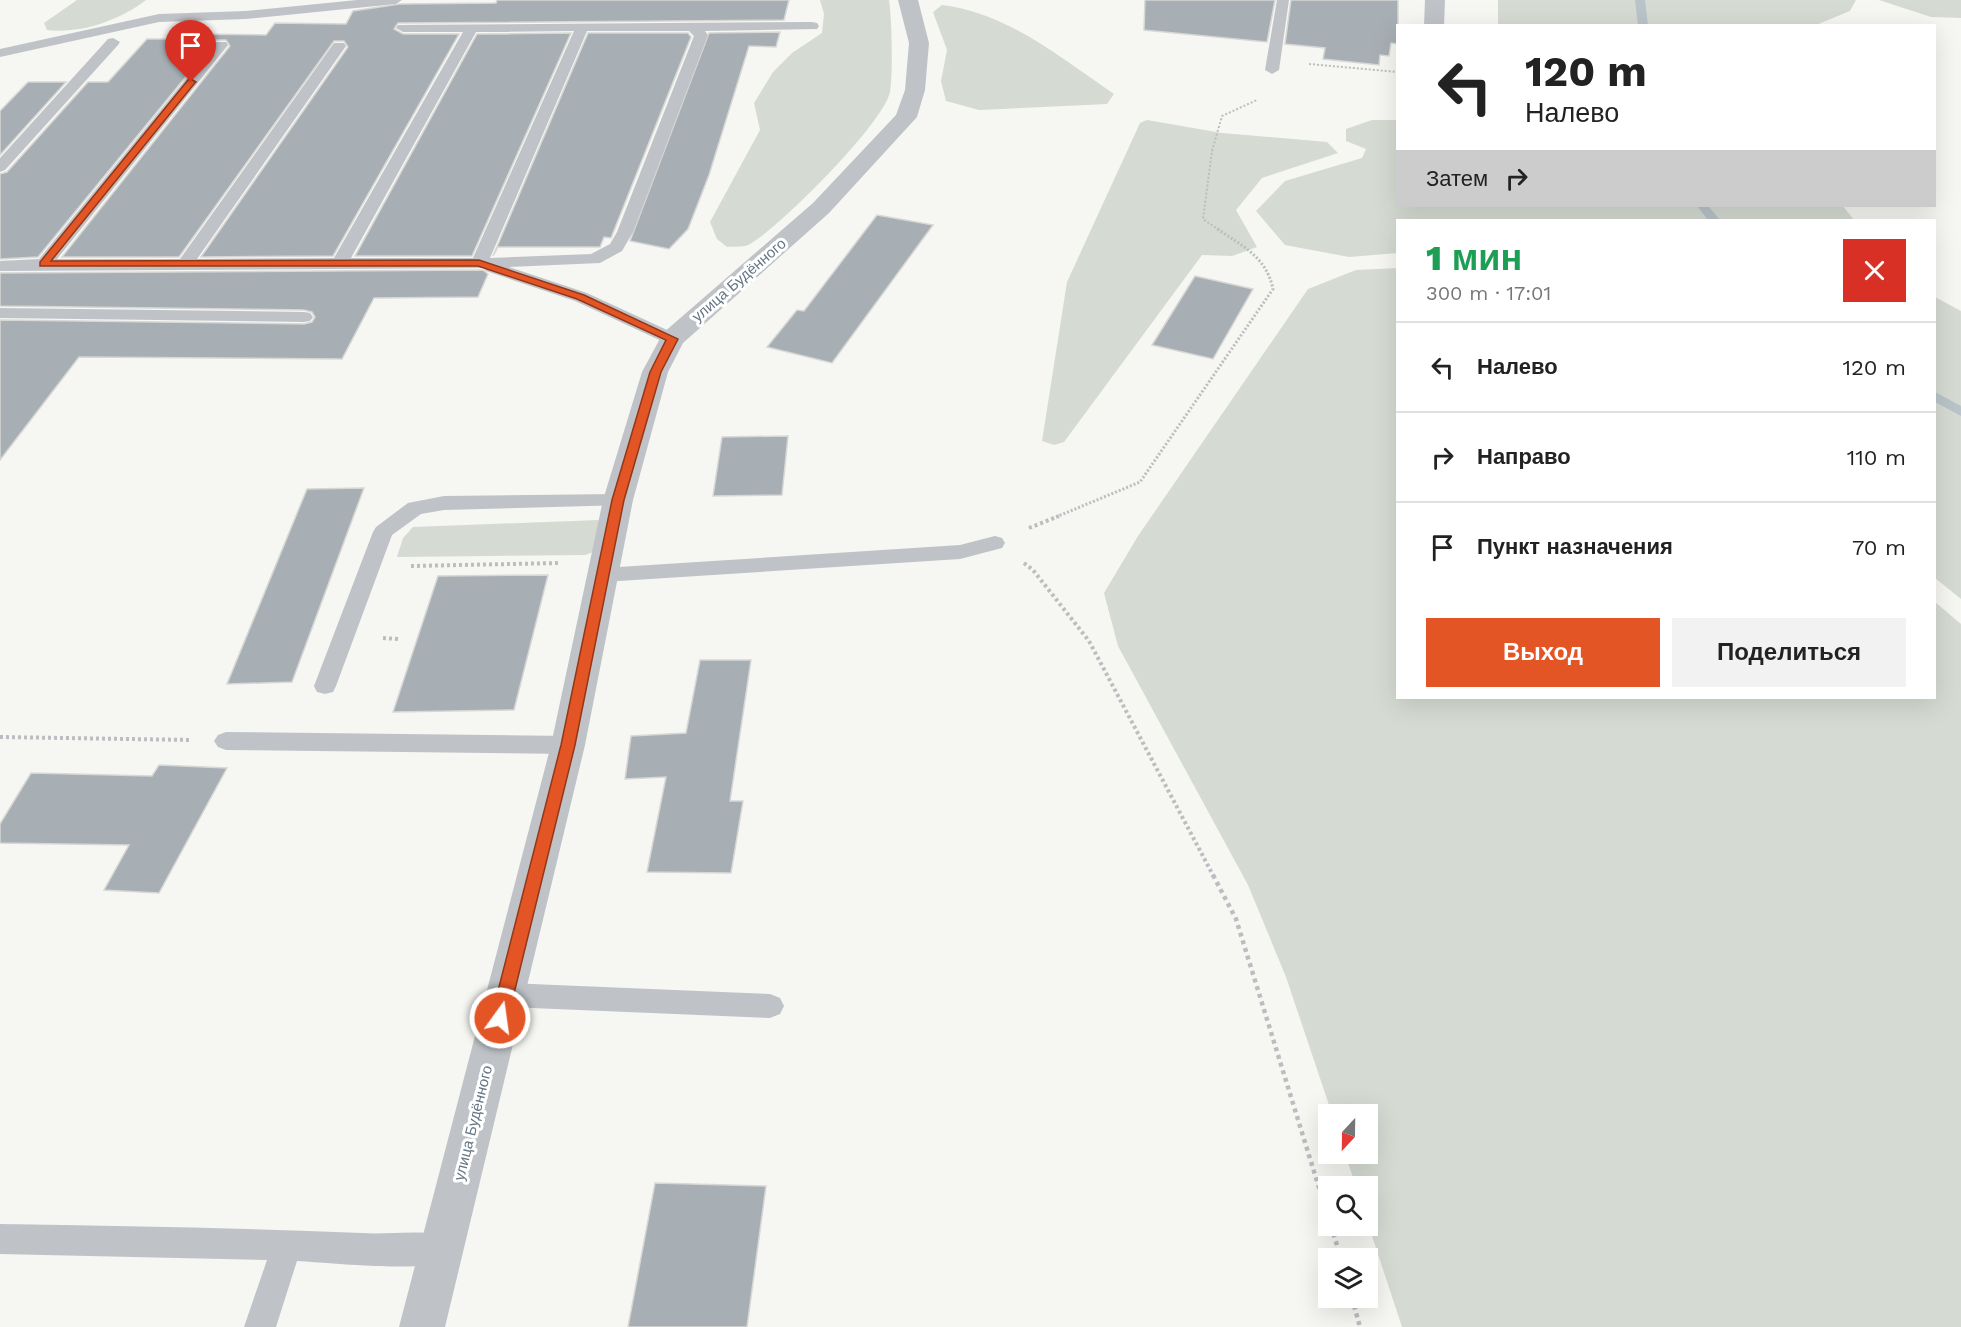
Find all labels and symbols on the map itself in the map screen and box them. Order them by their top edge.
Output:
pin [165,20,216,82]
street label: улица Будённого [688,234,790,326]
position arrow [468,986,532,1050]
street label: улица Будённого [450,1063,496,1183]
north arrow [1318,1104,1378,1164]

